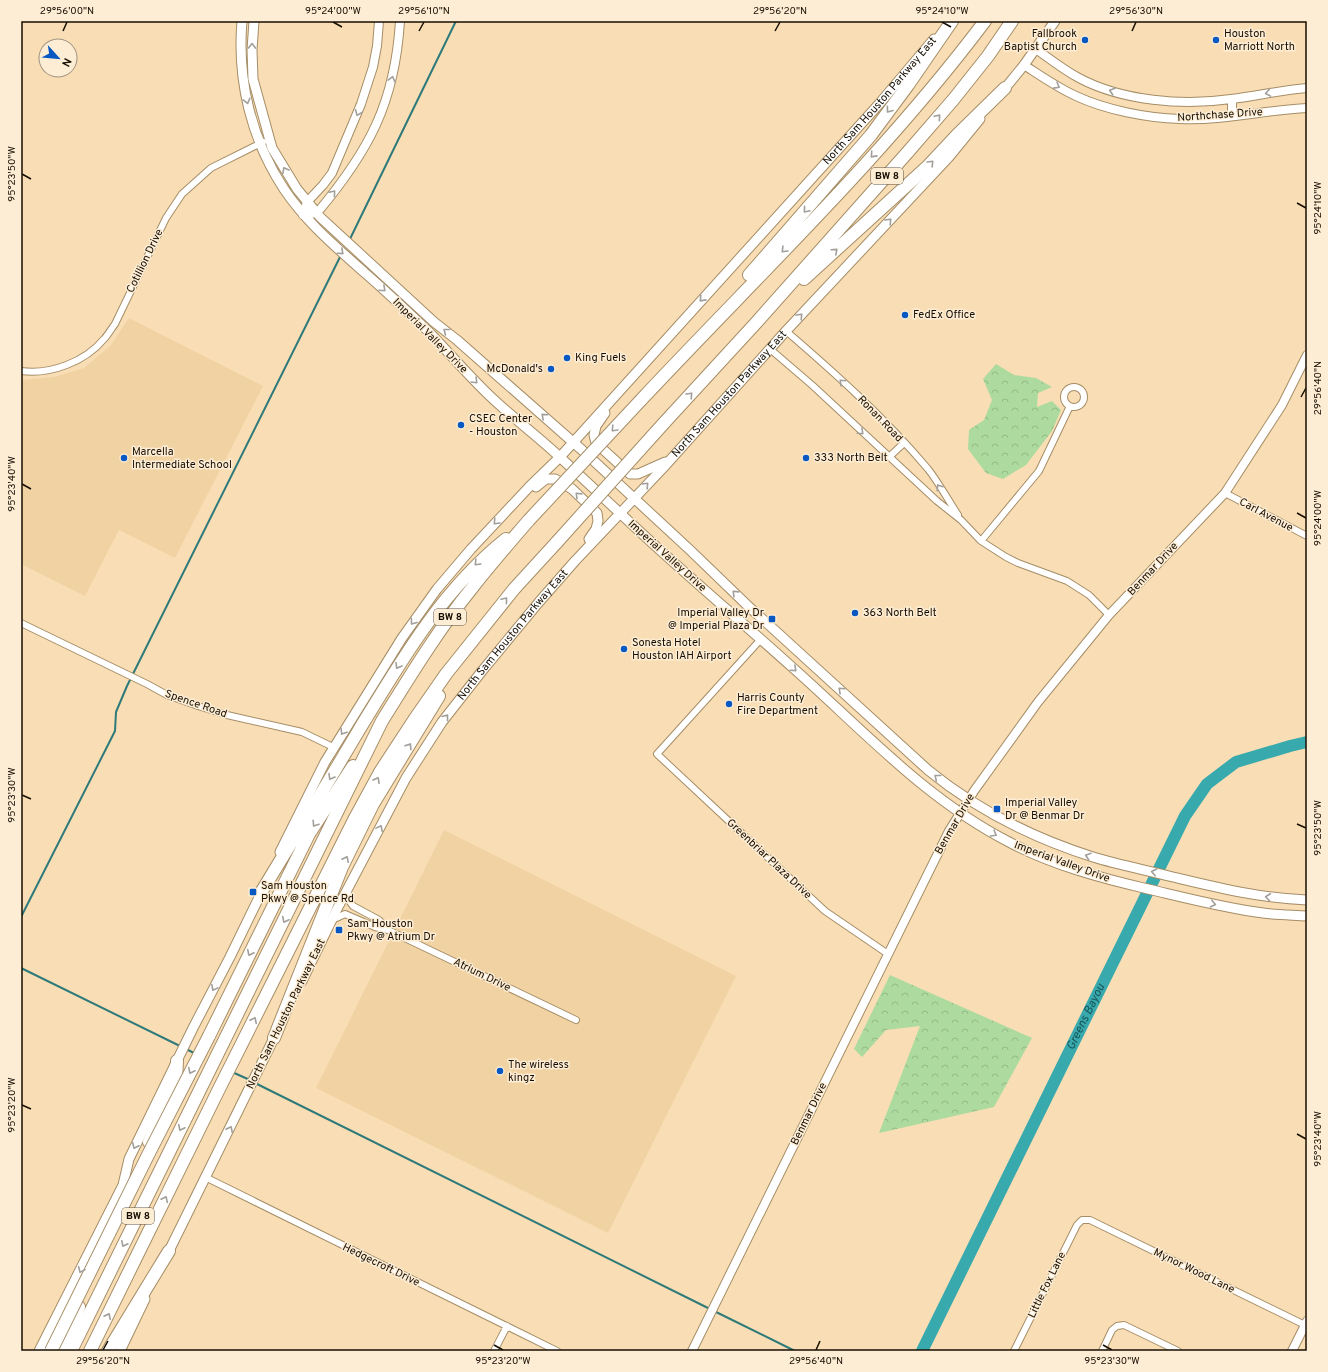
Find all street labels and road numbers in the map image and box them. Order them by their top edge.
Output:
street label: North Sam Houston Parkway East [820,34,940,168]
street label: Northchase Drive [1177,105,1263,125]
road number: BW 8 [871,168,903,184]
street label: Cotillion Drive [123,227,167,295]
street label: Imperial Valley Drive [389,295,471,377]
street label: North Sam Houston Parkway East [669,328,790,460]
street label: Ronan Road [854,393,906,445]
street label: Carl Avenue [1237,495,1295,535]
street label: Imperial Valley Drive [625,517,709,595]
street label: Benmar Drive [1125,539,1181,599]
street label: North Sam Houston Parkway East [455,567,571,703]
road number: BW 8 [434,609,466,625]
street label: Spence Road [163,687,229,721]
street label: Benmar Drive [932,791,978,857]
street label: Greenbriar Plaza Drive [723,816,815,902]
street label: Imperial Valley Drive [1012,838,1112,886]
street label: North Sam Houston Parkway East [243,937,329,1091]
street label: Atrium Drive [451,955,513,995]
street label: Benmar Drive [788,1080,830,1148]
road number: BW 8 [122,1208,154,1224]
street label: Hedgecroft Drive [340,1240,422,1290]
street label: Mynor Wood Lane [1151,1245,1237,1297]
street label: Little Fox Lane [1025,1249,1069,1320]

